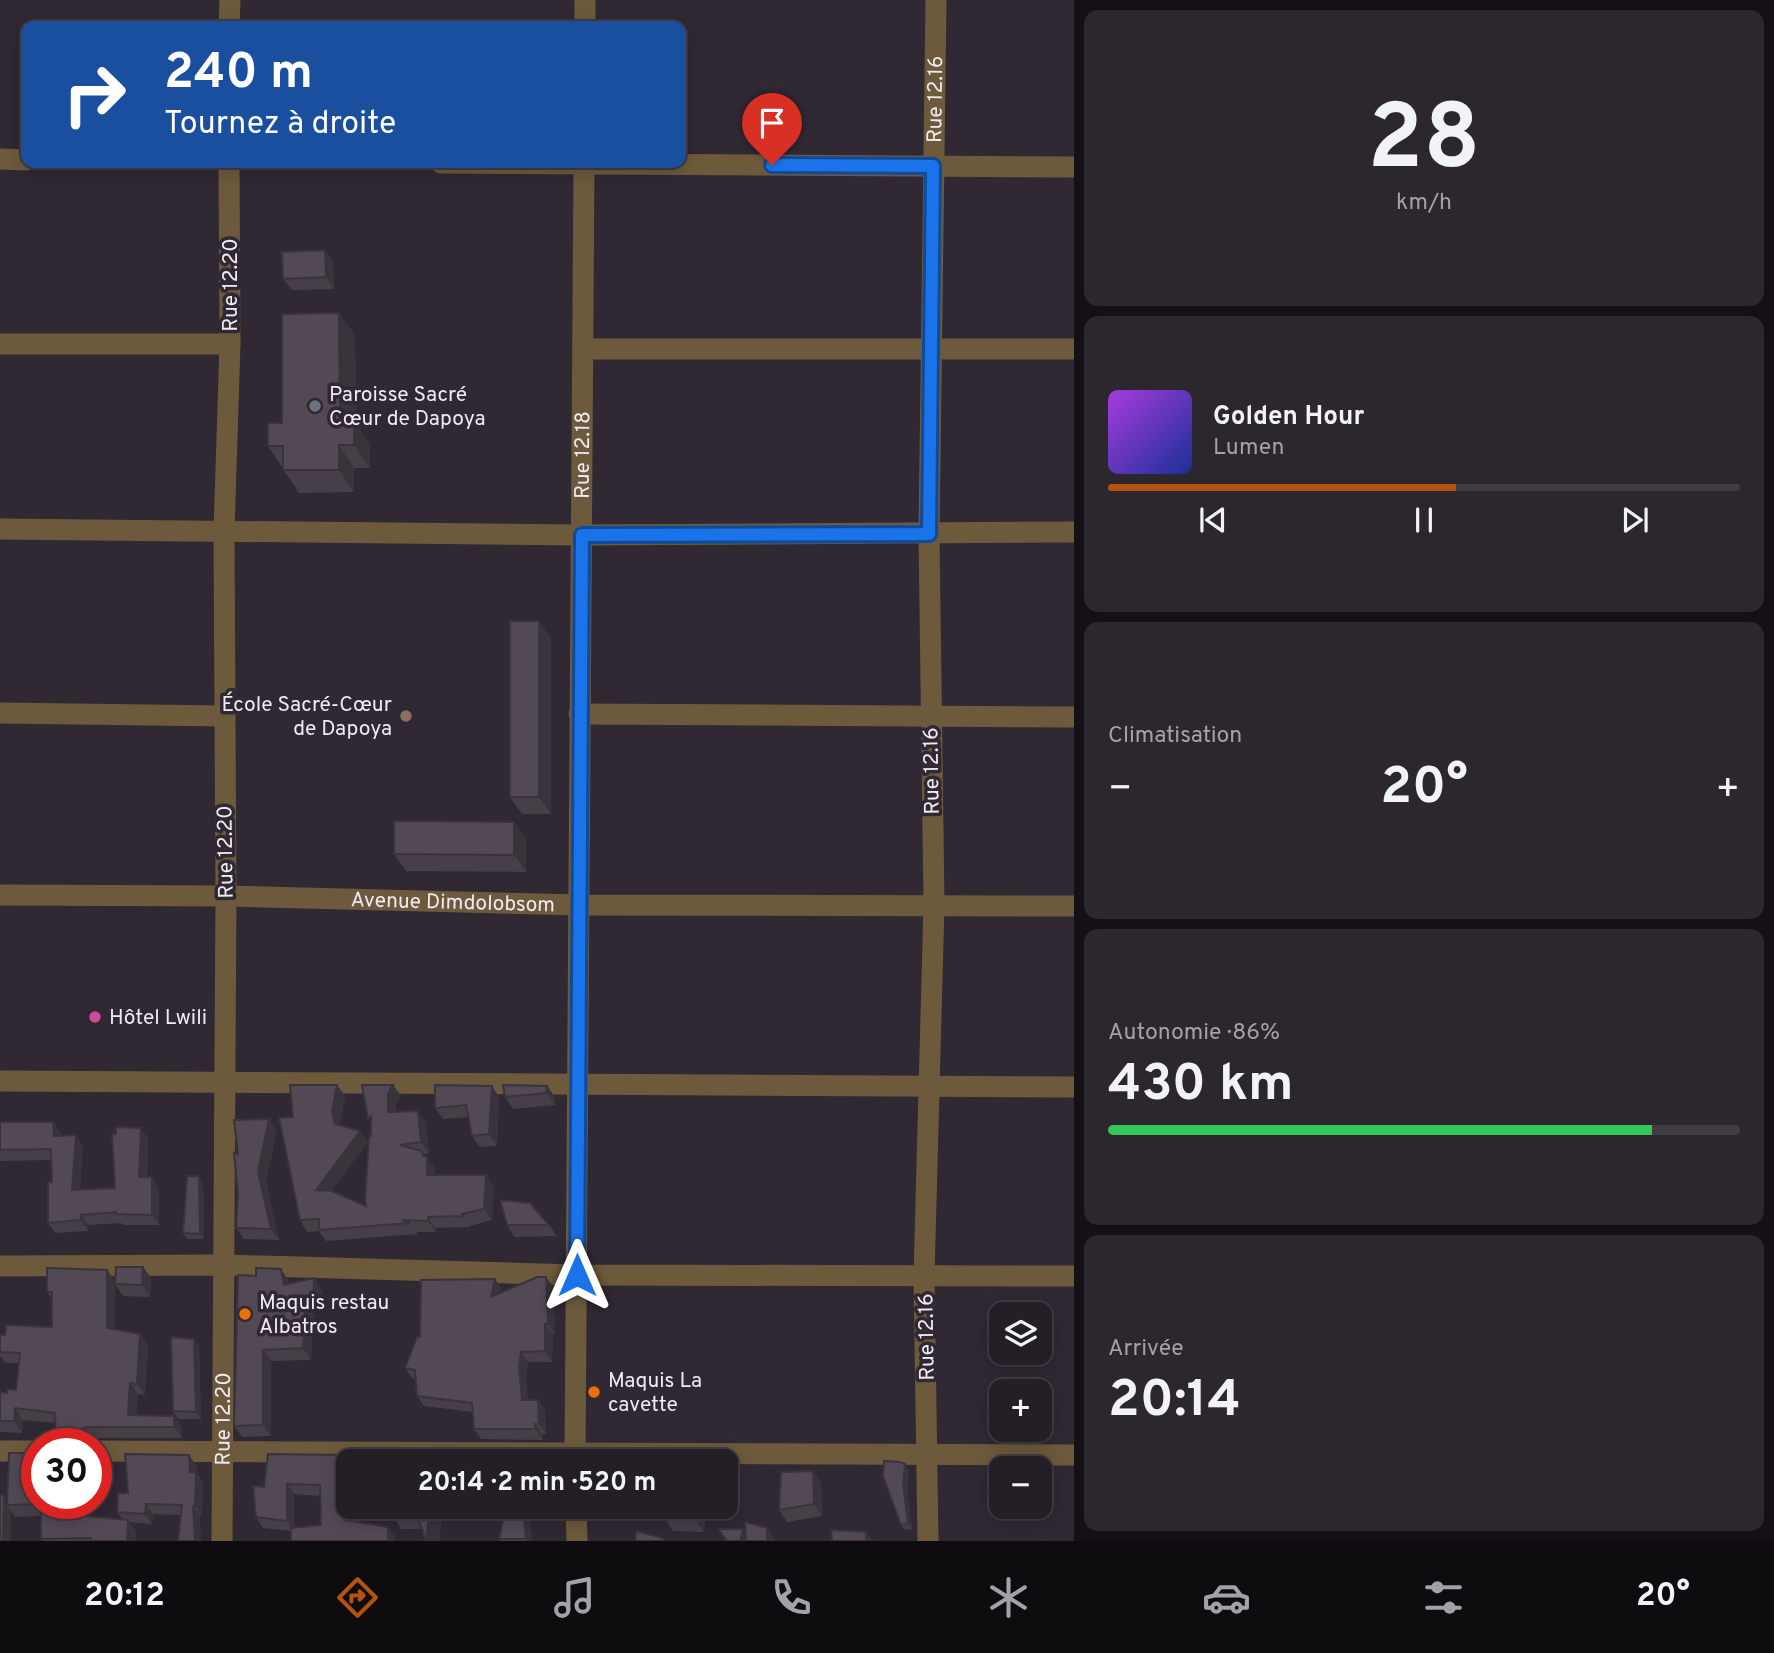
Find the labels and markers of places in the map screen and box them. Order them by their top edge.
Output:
pin [742,93,802,165]
place label: Paroisse Sacré Cœur de Dapoya [329,382,486,433]
marker: Paroisse Sacré Cœur de Dapoya [307,398,323,414]
place label: École Sacré-Cœur de Dapoya [221,691,392,743]
marker: École Sacré-Cœur de Dapoya [398,708,414,724]
place label: Hôtel Lwili [109,1005,207,1032]
marker: Hôtel Lwili [87,1009,103,1025]
place label: Maquis restau Albatros [259,1290,389,1341]
marker: Maquis restau Albatros [237,1306,253,1322]
place label: Maquis La cavette [608,1368,702,1419]
marker: Maquis La cavette [586,1384,602,1400]

